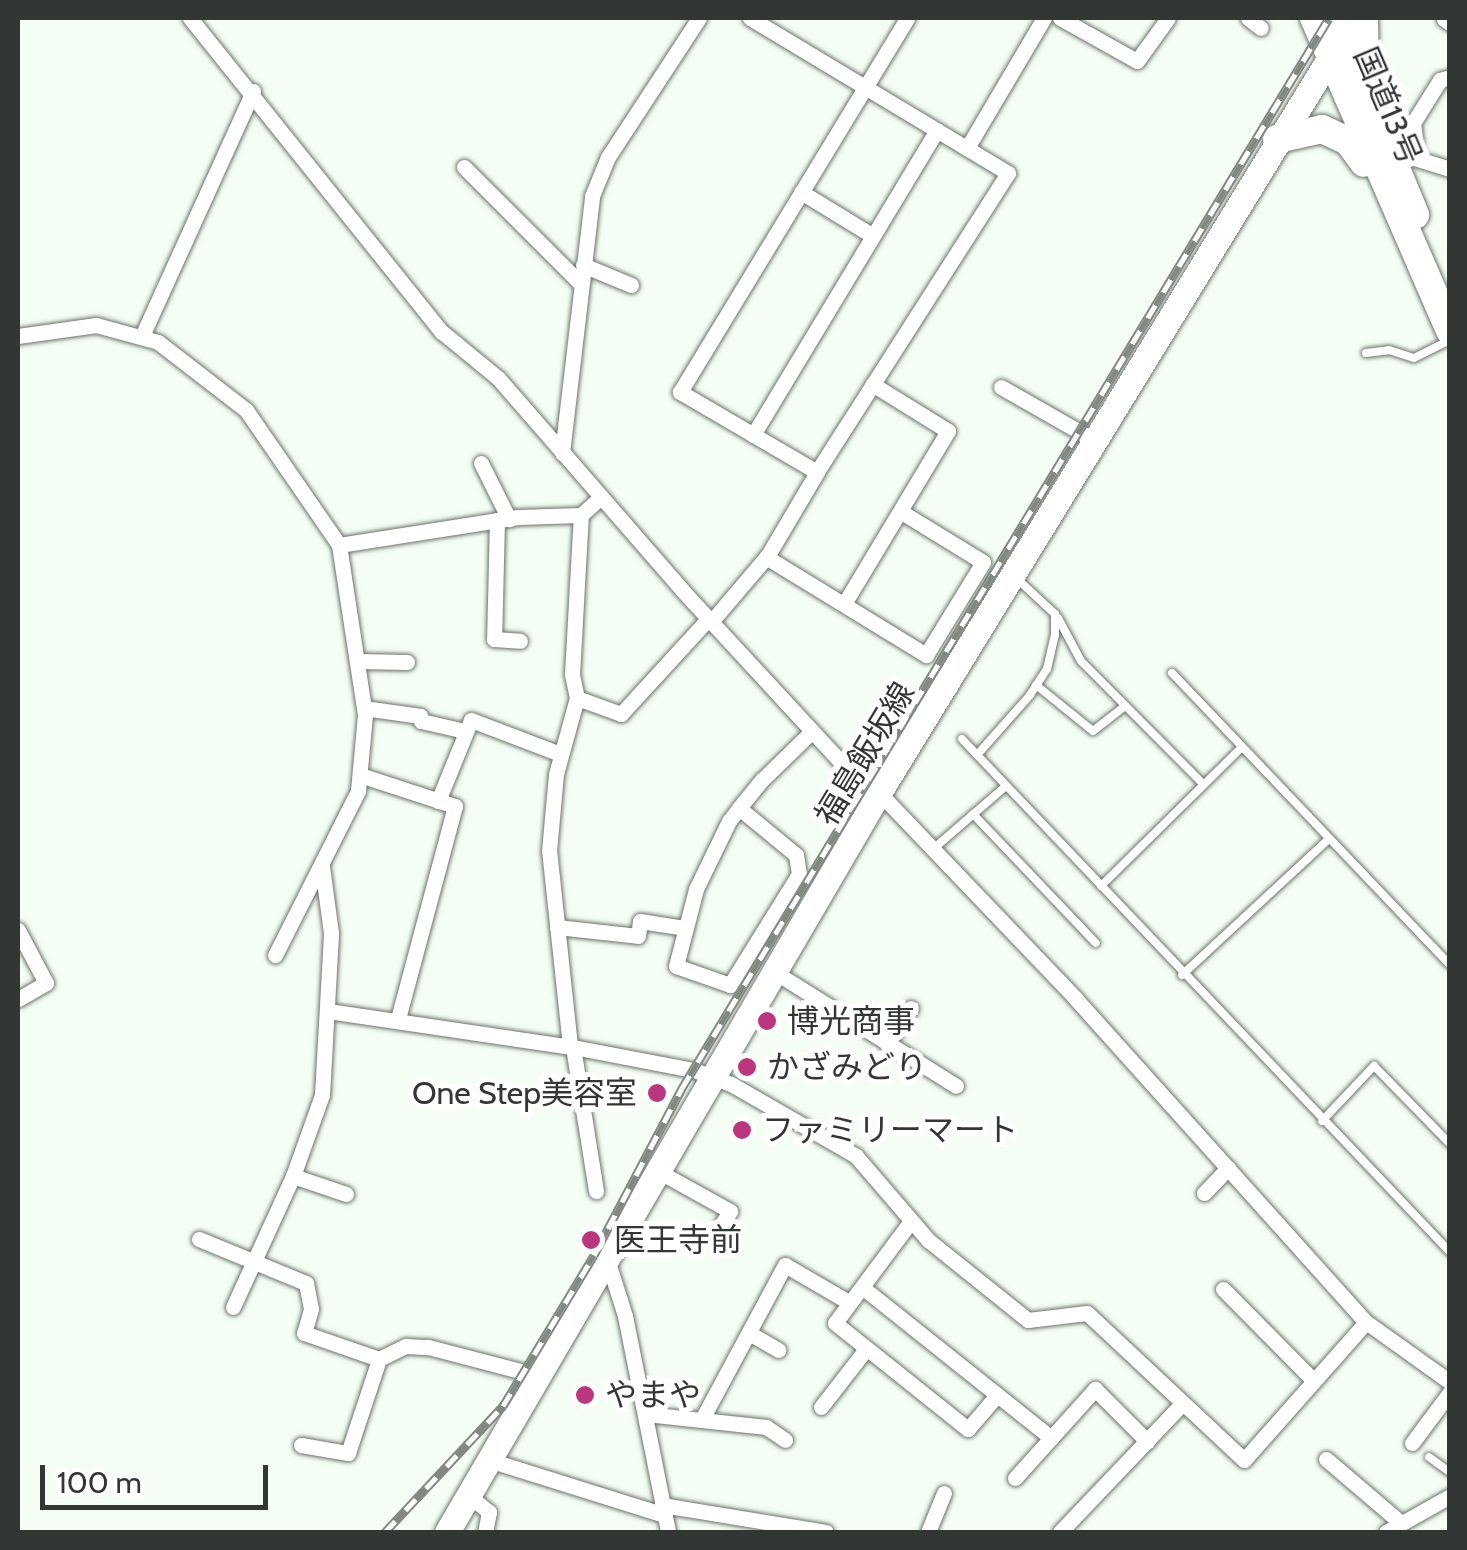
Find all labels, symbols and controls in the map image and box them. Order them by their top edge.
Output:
street label: 国道13号 [1346,42,1430,170]
street label: 福島飯坂線 [807,676,923,832]
place label: 博光商事 [787,1002,915,1040]
marker: 博光商事 [756,1010,778,1032]
place label: かざみどり [767,1048,927,1086]
marker: かざみどり [736,1056,758,1078]
place label: One Step美容室 [412,1074,637,1112]
marker: One Step美容室 [646,1082,668,1104]
place label: ファミリーマート [762,1111,1018,1149]
marker: ファミリーマート [731,1119,753,1141]
place label: 医王寺前 [614,1221,742,1259]
marker: 医王寺前 [578,1227,604,1253]
place label: やまや [605,1376,701,1414]
marker: やまや [574,1384,596,1406]
scale bar [45,1445,272,1507]
text: 100 m [57,1464,142,1501]

